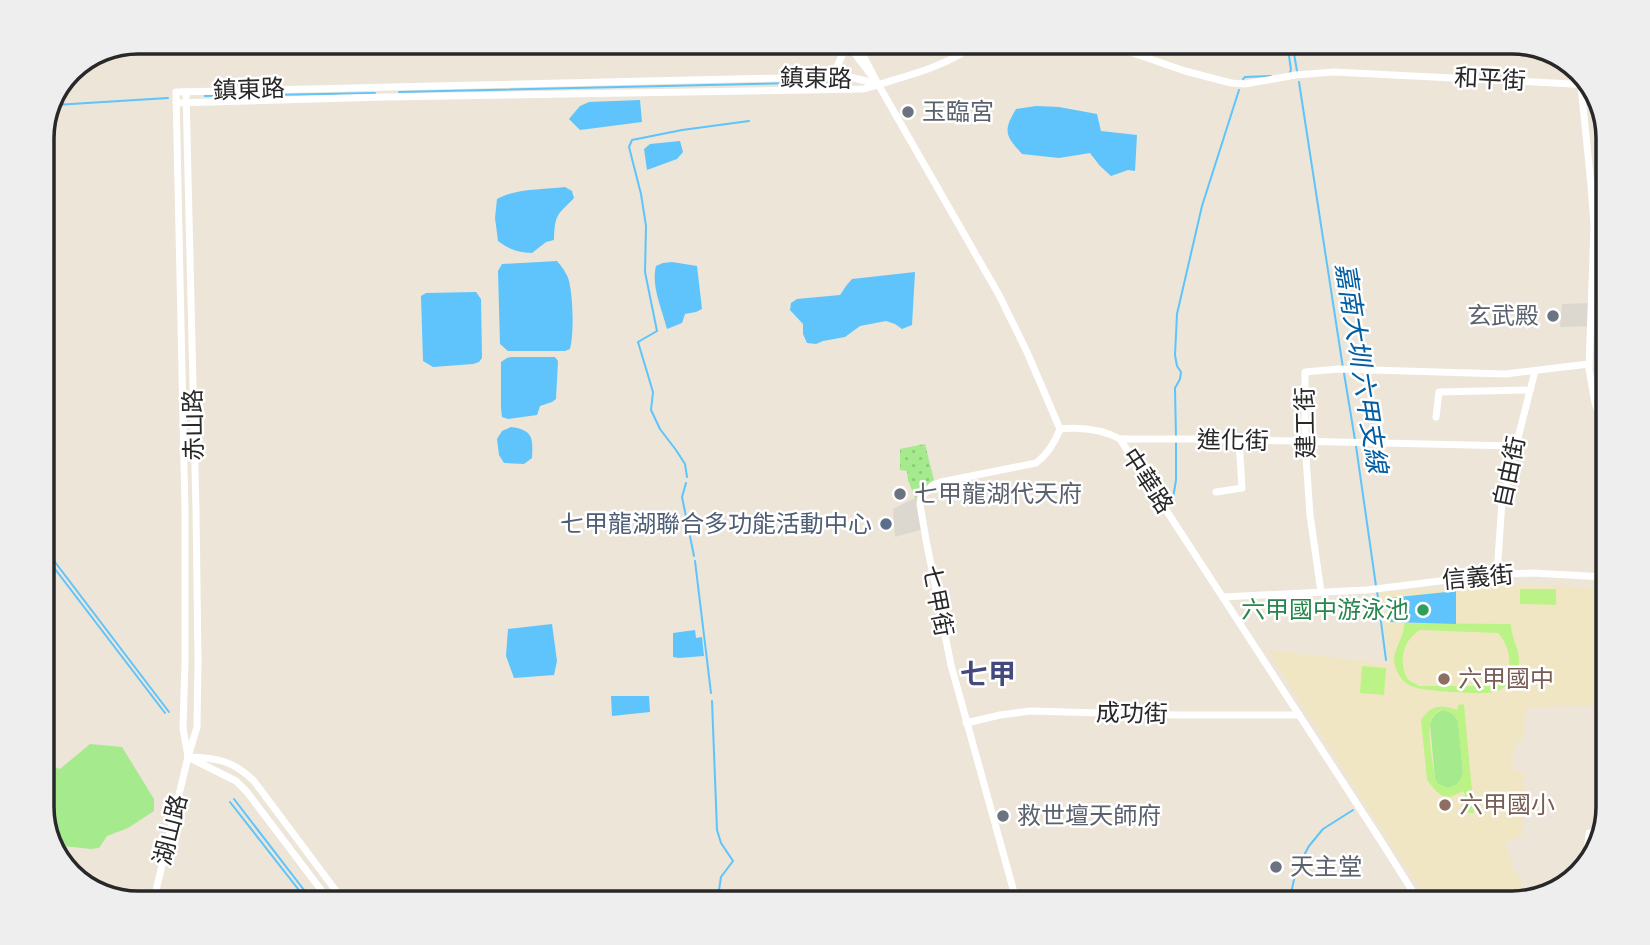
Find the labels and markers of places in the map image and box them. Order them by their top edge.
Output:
place label: 玉臨宮 [922,98,994,127]
marker: 玉臨宮 [900,104,916,120]
place label: 玄武殿 [1467,302,1539,331]
marker: 玄武殿 [1545,308,1561,324]
place label: 七甲龍湖代天府 [914,480,1082,509]
marker: 七甲龍湖代天府 [892,486,908,502]
place label: 七甲龍湖聯合多功能活動中心 [560,510,872,539]
marker: 七甲龍湖聯合多功能活動中心 [878,516,894,532]
place label: 六甲國中游泳池 [1241,596,1409,625]
marker: 六甲國中游泳池 [1415,602,1431,618]
place label: 六甲國中 [1458,665,1554,694]
marker: 六甲國中 [1436,671,1452,687]
place label: 六甲國小 [1459,791,1555,820]
marker: 六甲國小 [1437,797,1453,813]
place label: 救世壇天師府 [1017,802,1161,831]
marker: 救世壇天師府 [995,808,1011,824]
place label: 天主堂 [1290,853,1362,882]
marker: 天主堂 [1268,859,1284,875]

